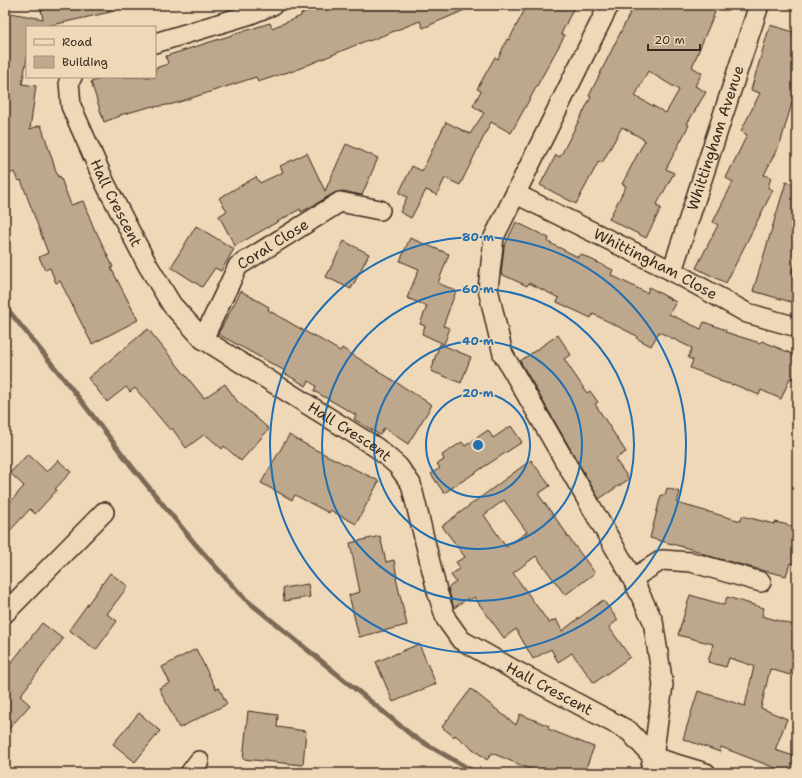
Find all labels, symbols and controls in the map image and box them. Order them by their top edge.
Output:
legend [26,26,156,78]
scale bar [648,26,700,52]
text: 20 m [654,32,685,48]
text: Road [62,34,93,50]
text: Building [62,54,108,70]
street label: Whittingham Avenue [682,63,749,213]
street label: Hall Crescent [86,156,146,250]
street label: Coral Close [233,214,312,274]
street label: Whittingham Close [590,224,721,304]
text: 80 m [462,229,494,245]
text: 60 m [462,281,494,297]
text: 40 m [462,333,494,349]
text: 20 m [462,385,494,401]
street label: Hall Crescent [304,397,396,466]
centre of rings [471,438,485,452]
street label: Hall Crescent [502,657,596,720]

